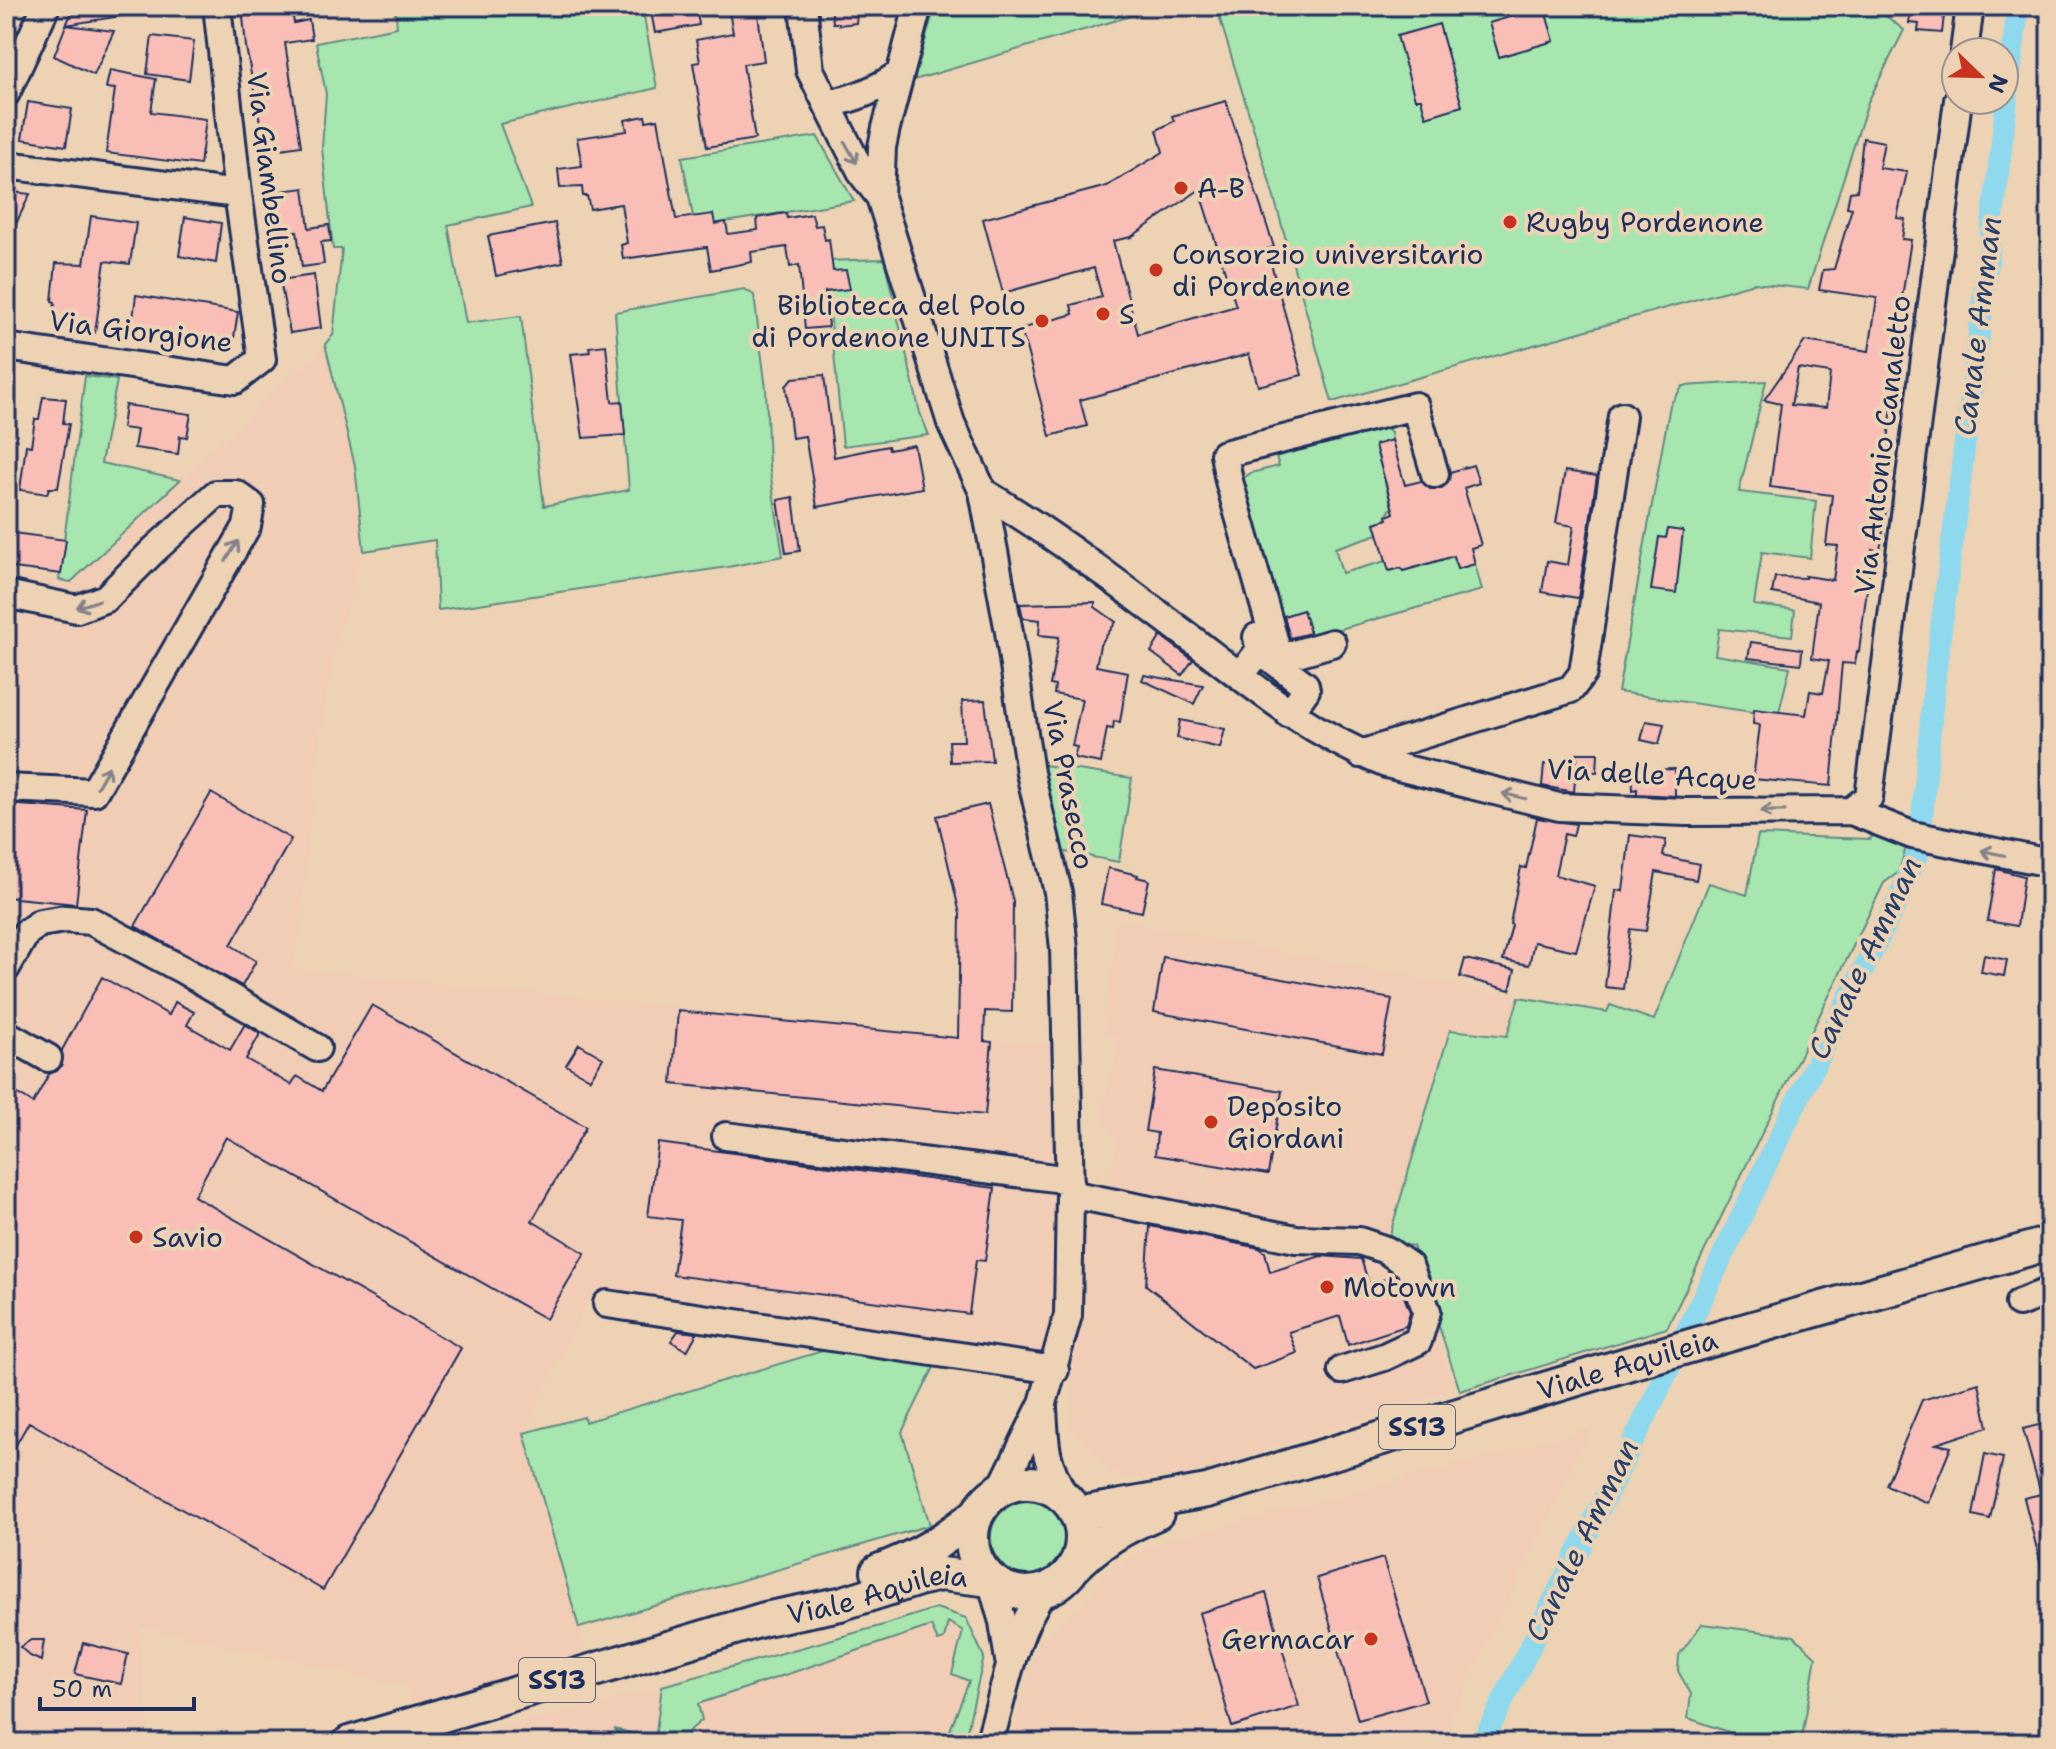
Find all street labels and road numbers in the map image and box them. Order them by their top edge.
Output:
street label: Via Giambellino [238,70,302,286]
street label: Via Antonio Canaletto [1845,293,1919,597]
street label: Via Giorgione [47,301,235,361]
street label: Via Prasecco [1034,697,1104,873]
street label: Via delle Acque [1546,750,1758,798]
street label: Viale Aquileia [1532,1320,1722,1409]
road number: SS13 [1379,1405,1455,1449]
street label: Viale Aquileia [784,1555,970,1633]
road number: SS13 [519,1658,595,1702]

